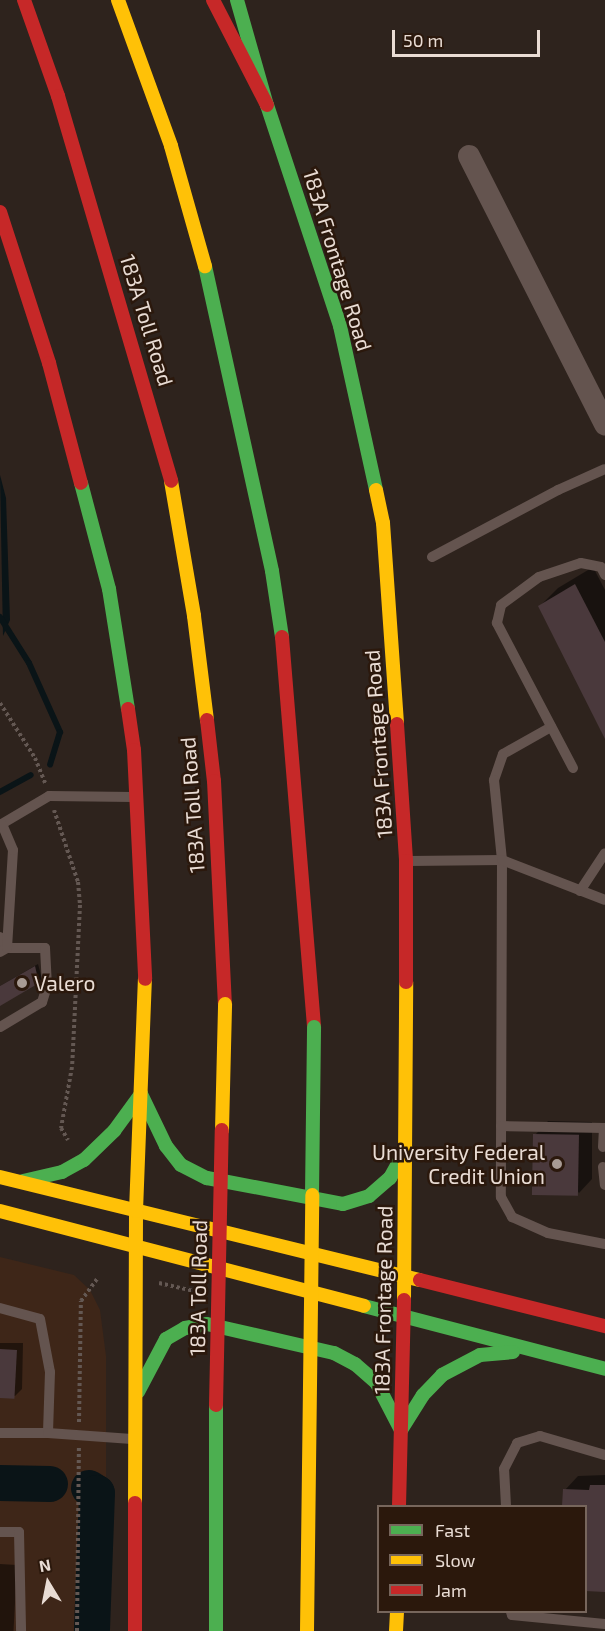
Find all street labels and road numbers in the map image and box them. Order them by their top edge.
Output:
street label: 183A Frontage Road [298,166,378,354]
street label: 183A Toll Road [115,250,179,390]
street label: 183A Frontage Road [359,649,397,839]
street label: 183A Toll Road [175,735,209,875]
street label: 183A Frontage Road [369,1205,397,1395]
street label: 183A Toll Road [184,1219,212,1357]

